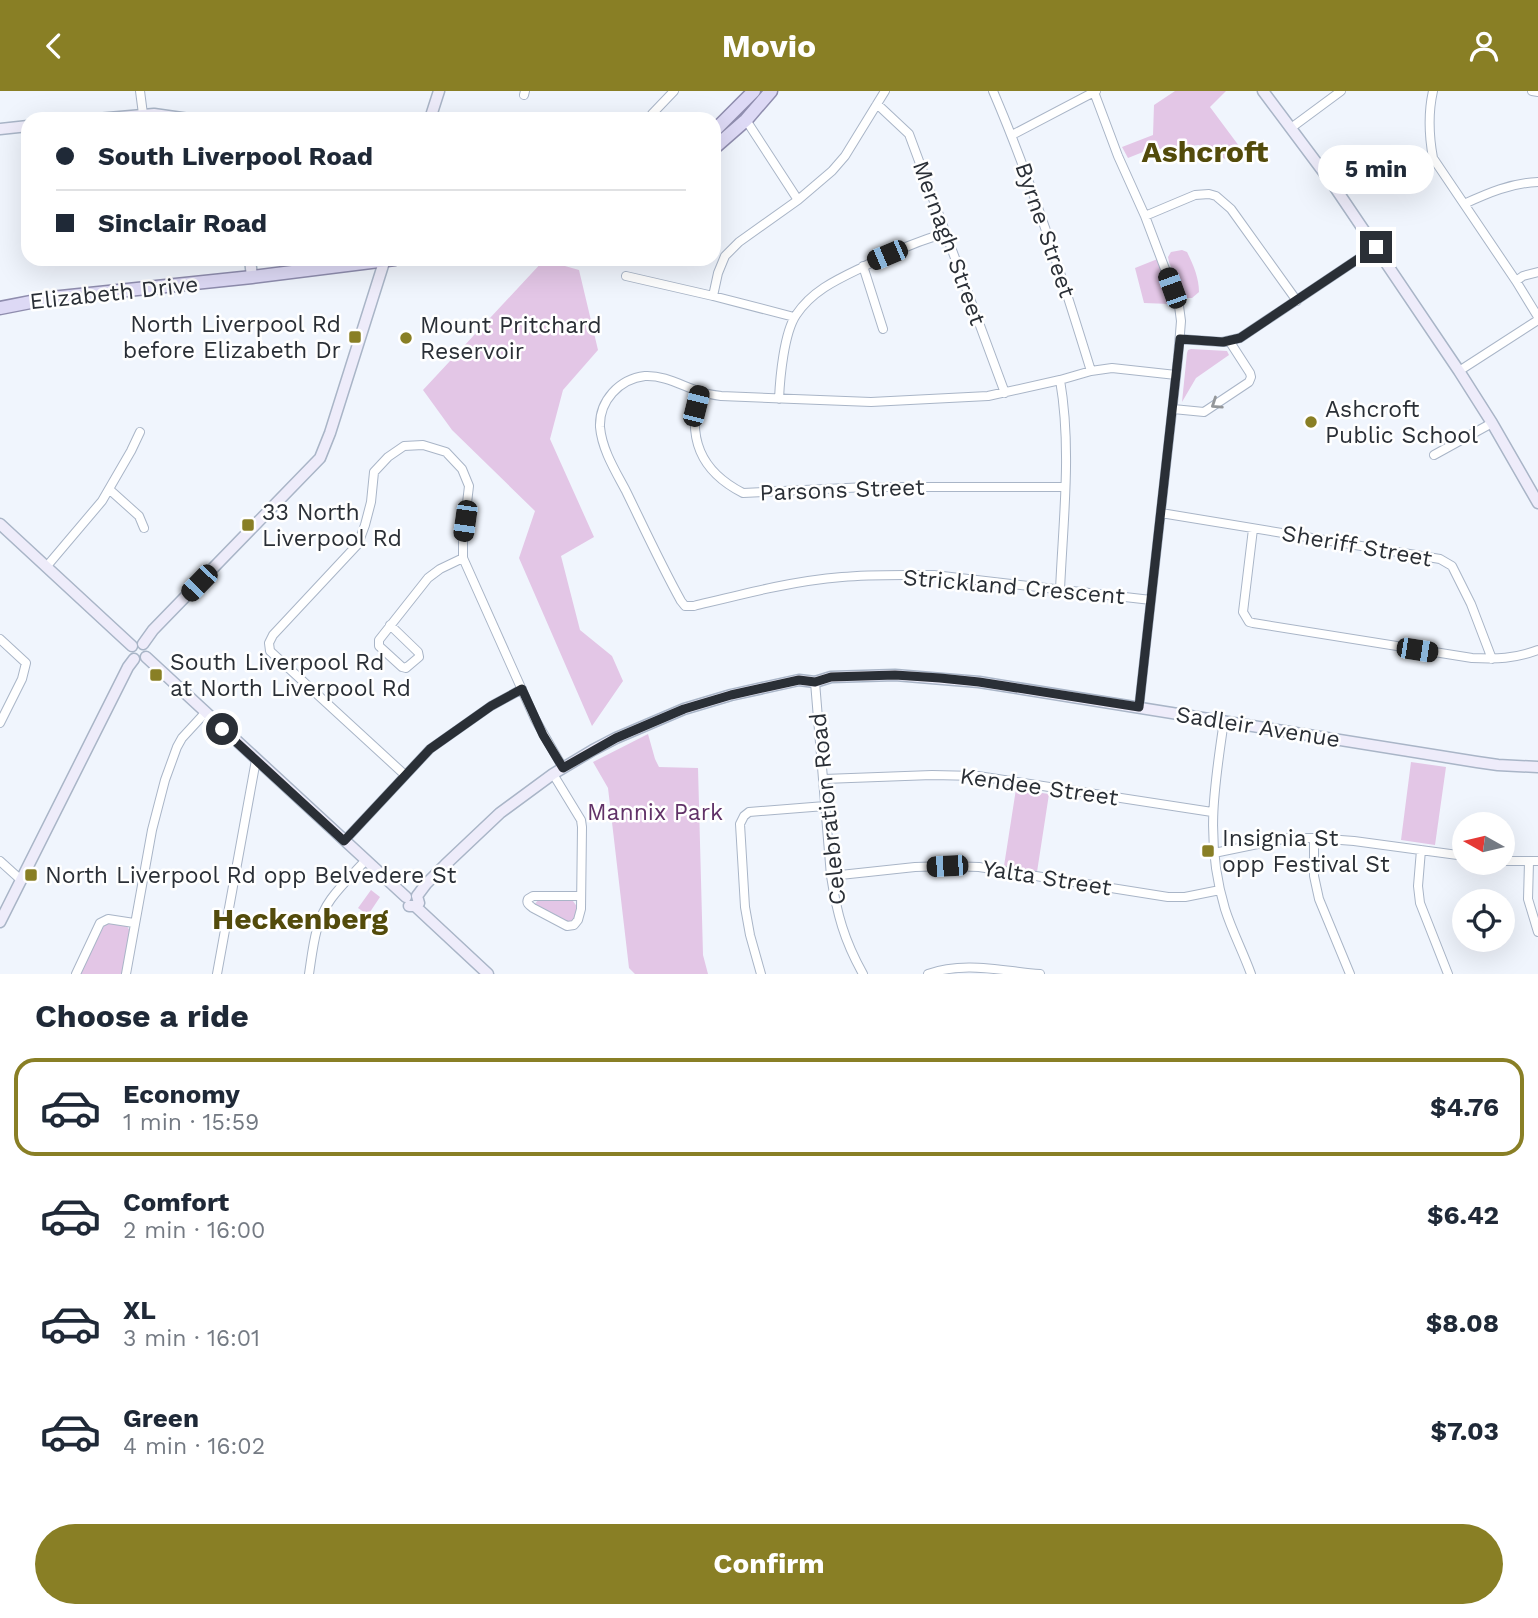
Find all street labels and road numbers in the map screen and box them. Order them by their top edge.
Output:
street label: Mernagh Street [907,157,991,329]
street label: Byrne Street [1009,159,1081,301]
street label: Elizabeth Drive [28,271,200,315]
street label: Parsons Street [759,474,925,506]
street label: Sheriff Street [1280,520,1435,573]
street label: Strickland Crescent [902,564,1126,610]
street label: Sadleir Avenue [1174,701,1342,753]
street label: Celebration Road [804,712,852,906]
street label: Kendee Street [958,763,1120,812]
street label: Yalta Street [981,855,1114,902]

